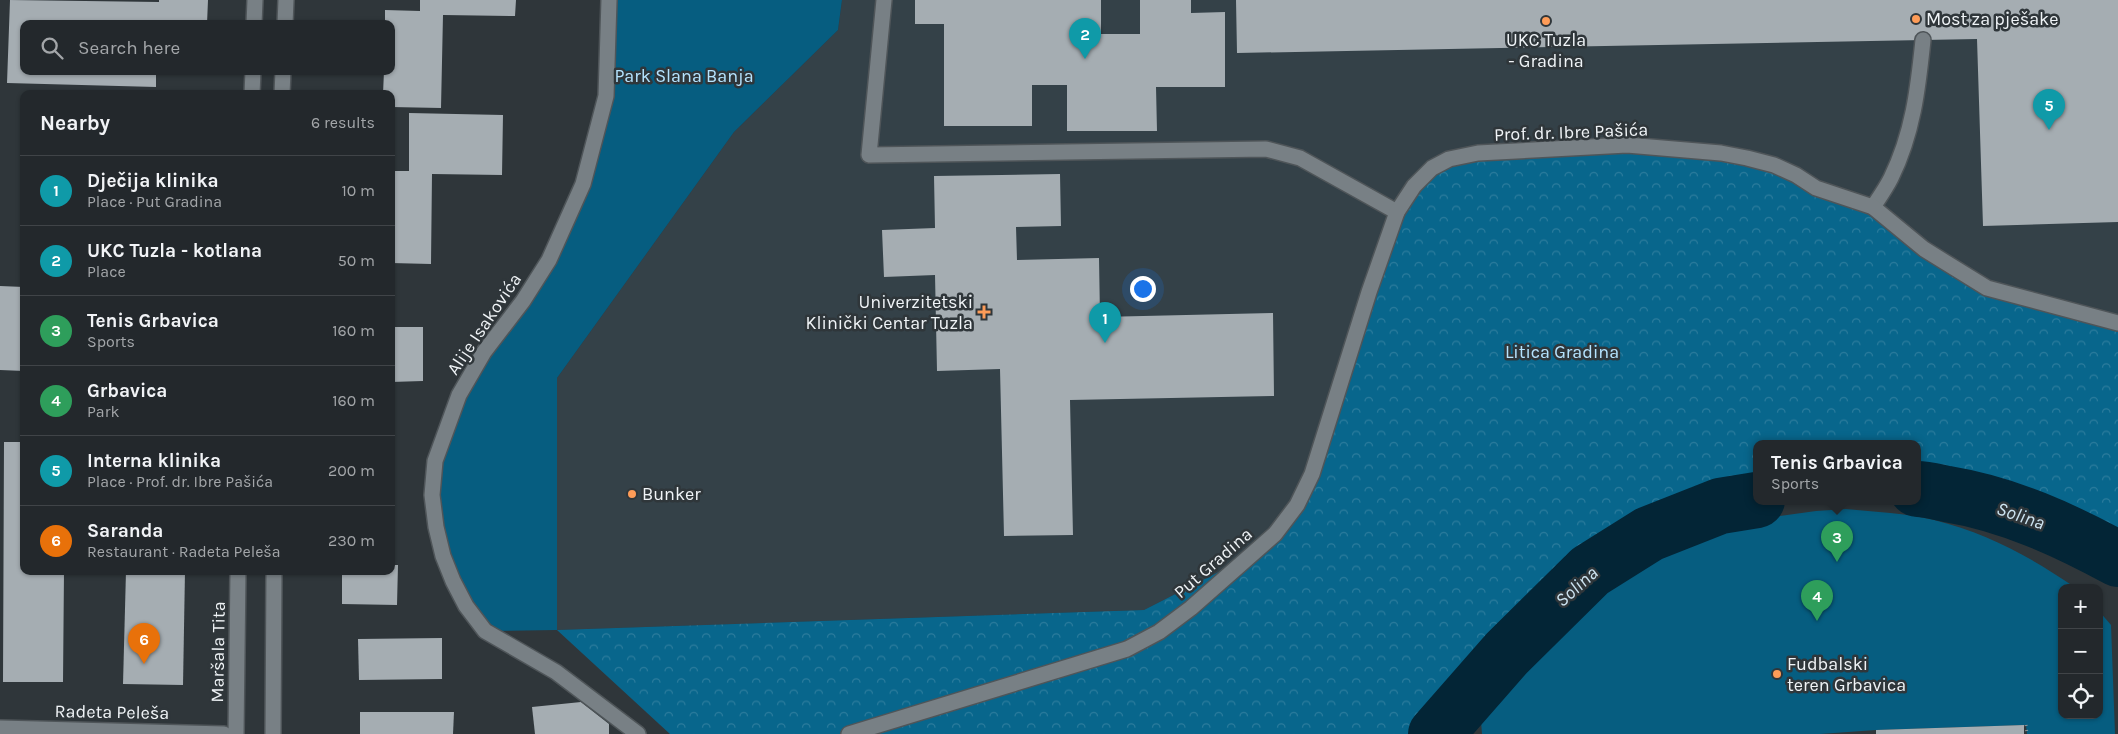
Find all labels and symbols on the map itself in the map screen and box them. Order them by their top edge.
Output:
place label: Most za pješake [1926,8,2058,30]
marker: Most za pješake [1910,13,1922,25]
marker: UKC Tuzla - Gradina [1540,15,1552,27]
pin: 2 [1069,18,1101,59]
place label: UKC Tuzla - Gradina [1506,29,1586,72]
park label: Park Slana Banja [614,65,754,87]
pin: 5 [2033,89,2065,130]
street label: Prof. dr. Ibre Pašića [1494,118,1648,146]
street label: Alije Isakovića [442,269,526,379]
your location [1130,276,1156,302]
place label: Univerzitetski Klinički Centar Tuzla [806,291,973,334]
pin: 1 [1089,302,1121,343]
marker: Univerzitetski Klinički Centar Tuzla [977,305,991,319]
park label: Litica Gradina [1505,341,1619,363]
place label: Bunker [642,483,701,505]
marker: Bunker [626,488,638,500]
water label: Solina [1994,497,2048,534]
pin: 3 [1821,521,1853,562]
street label: Put Gradina [1169,523,1257,603]
water label: Solina [1551,562,1602,611]
pin: 4 [1801,580,1833,621]
street label: Maršala Tita [206,601,230,703]
pin: 6 [128,623,160,664]
place label: Fudbalski teren Grbavica [1787,653,1906,696]
marker: Fudbalski teren Grbavica [1771,668,1783,680]
street label: Radeta Peleša [54,700,170,724]

